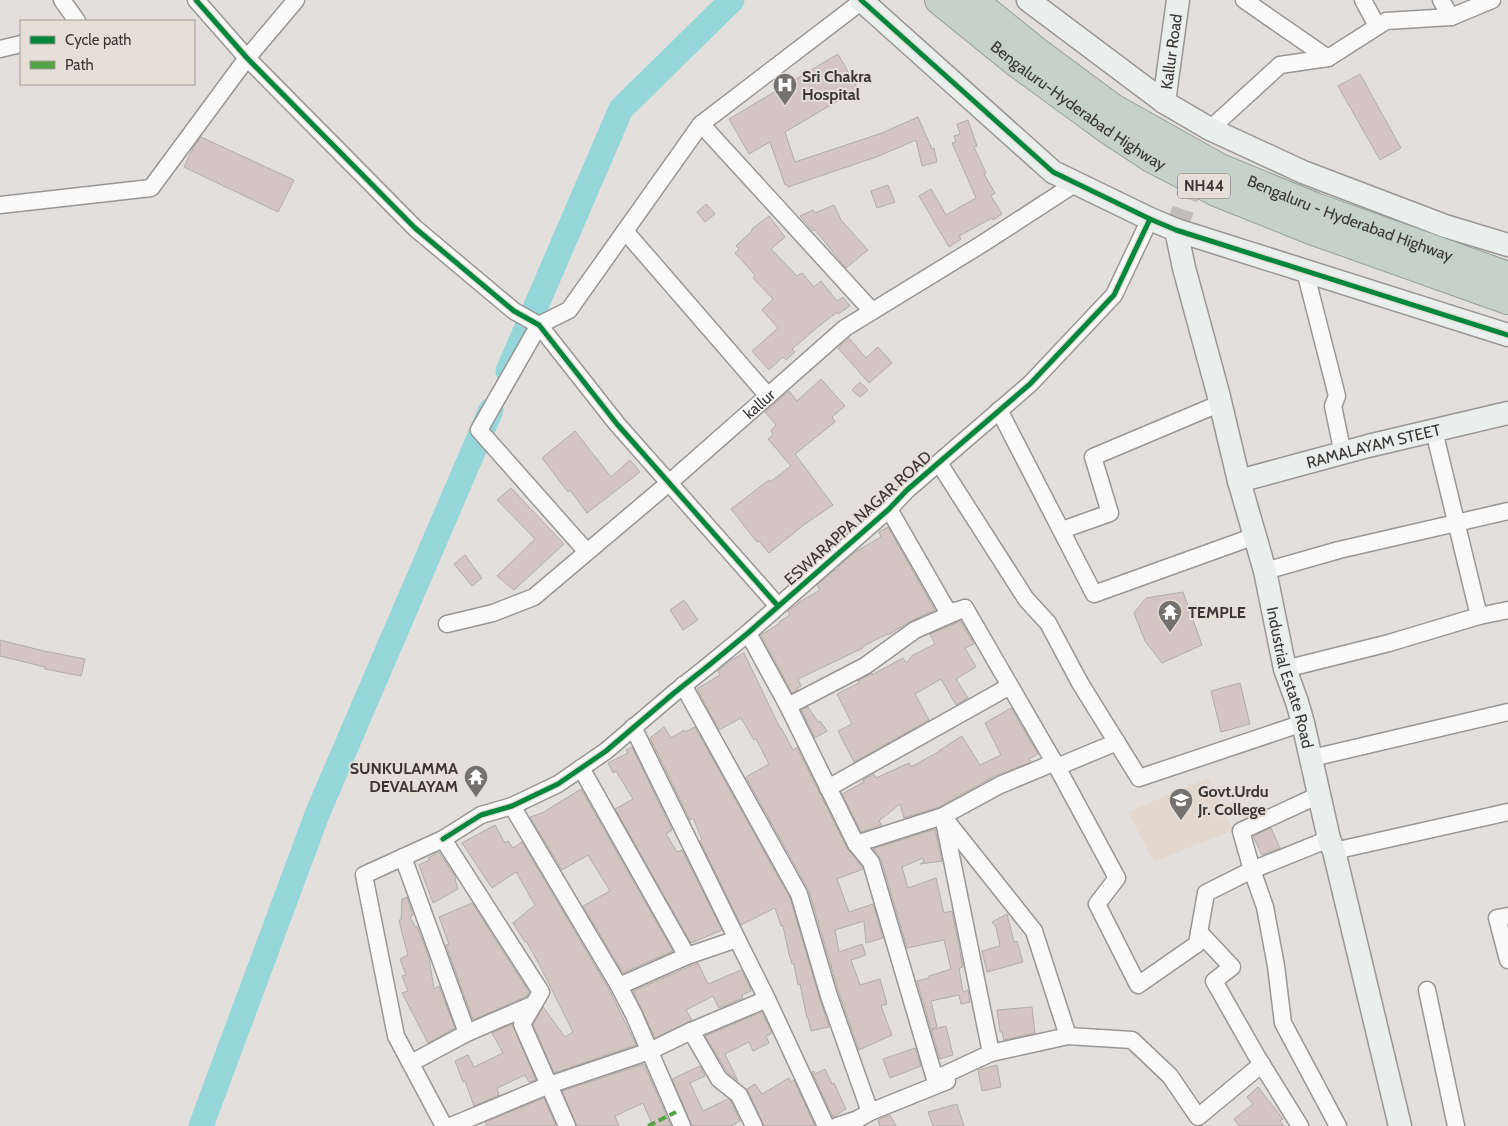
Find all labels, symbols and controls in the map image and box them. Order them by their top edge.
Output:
street label: Kallur Road [1156,12,1186,90]
legend [20,20,195,85]
text: Cycle path [65,31,131,49]
street label: Bengaluru-Hyderabad Highway [987,36,1169,174]
text: Path [65,56,94,74]
place label: Sri Chakra Hospital [802,67,871,104]
hospital icon: Sri Chakra Hospital [772,72,798,106]
street label: Bengaluru - Hyderabad Highway [1245,171,1455,265]
road number: NH44 [1178,174,1230,198]
street label: kallur [739,384,779,423]
street label: RAMALAYAM STEET [1304,420,1443,472]
street label: ESWARAPPA NAGAR ROAD [781,447,935,589]
temple icon: TEMPLE [1157,599,1183,633]
place label: TEMPLE [1188,603,1246,622]
street label: Industrial Estate Road [1263,605,1318,750]
place label: SUNKULAMMA DEVALAYAM [350,759,458,796]
temple icon: SUNKULAMMA DEVALAYAM [463,764,489,798]
place label: Govt.Urdu Jr. College [1197,782,1269,819]
school or university icon: Govt.Urdu Jr. College [1168,787,1194,821]

